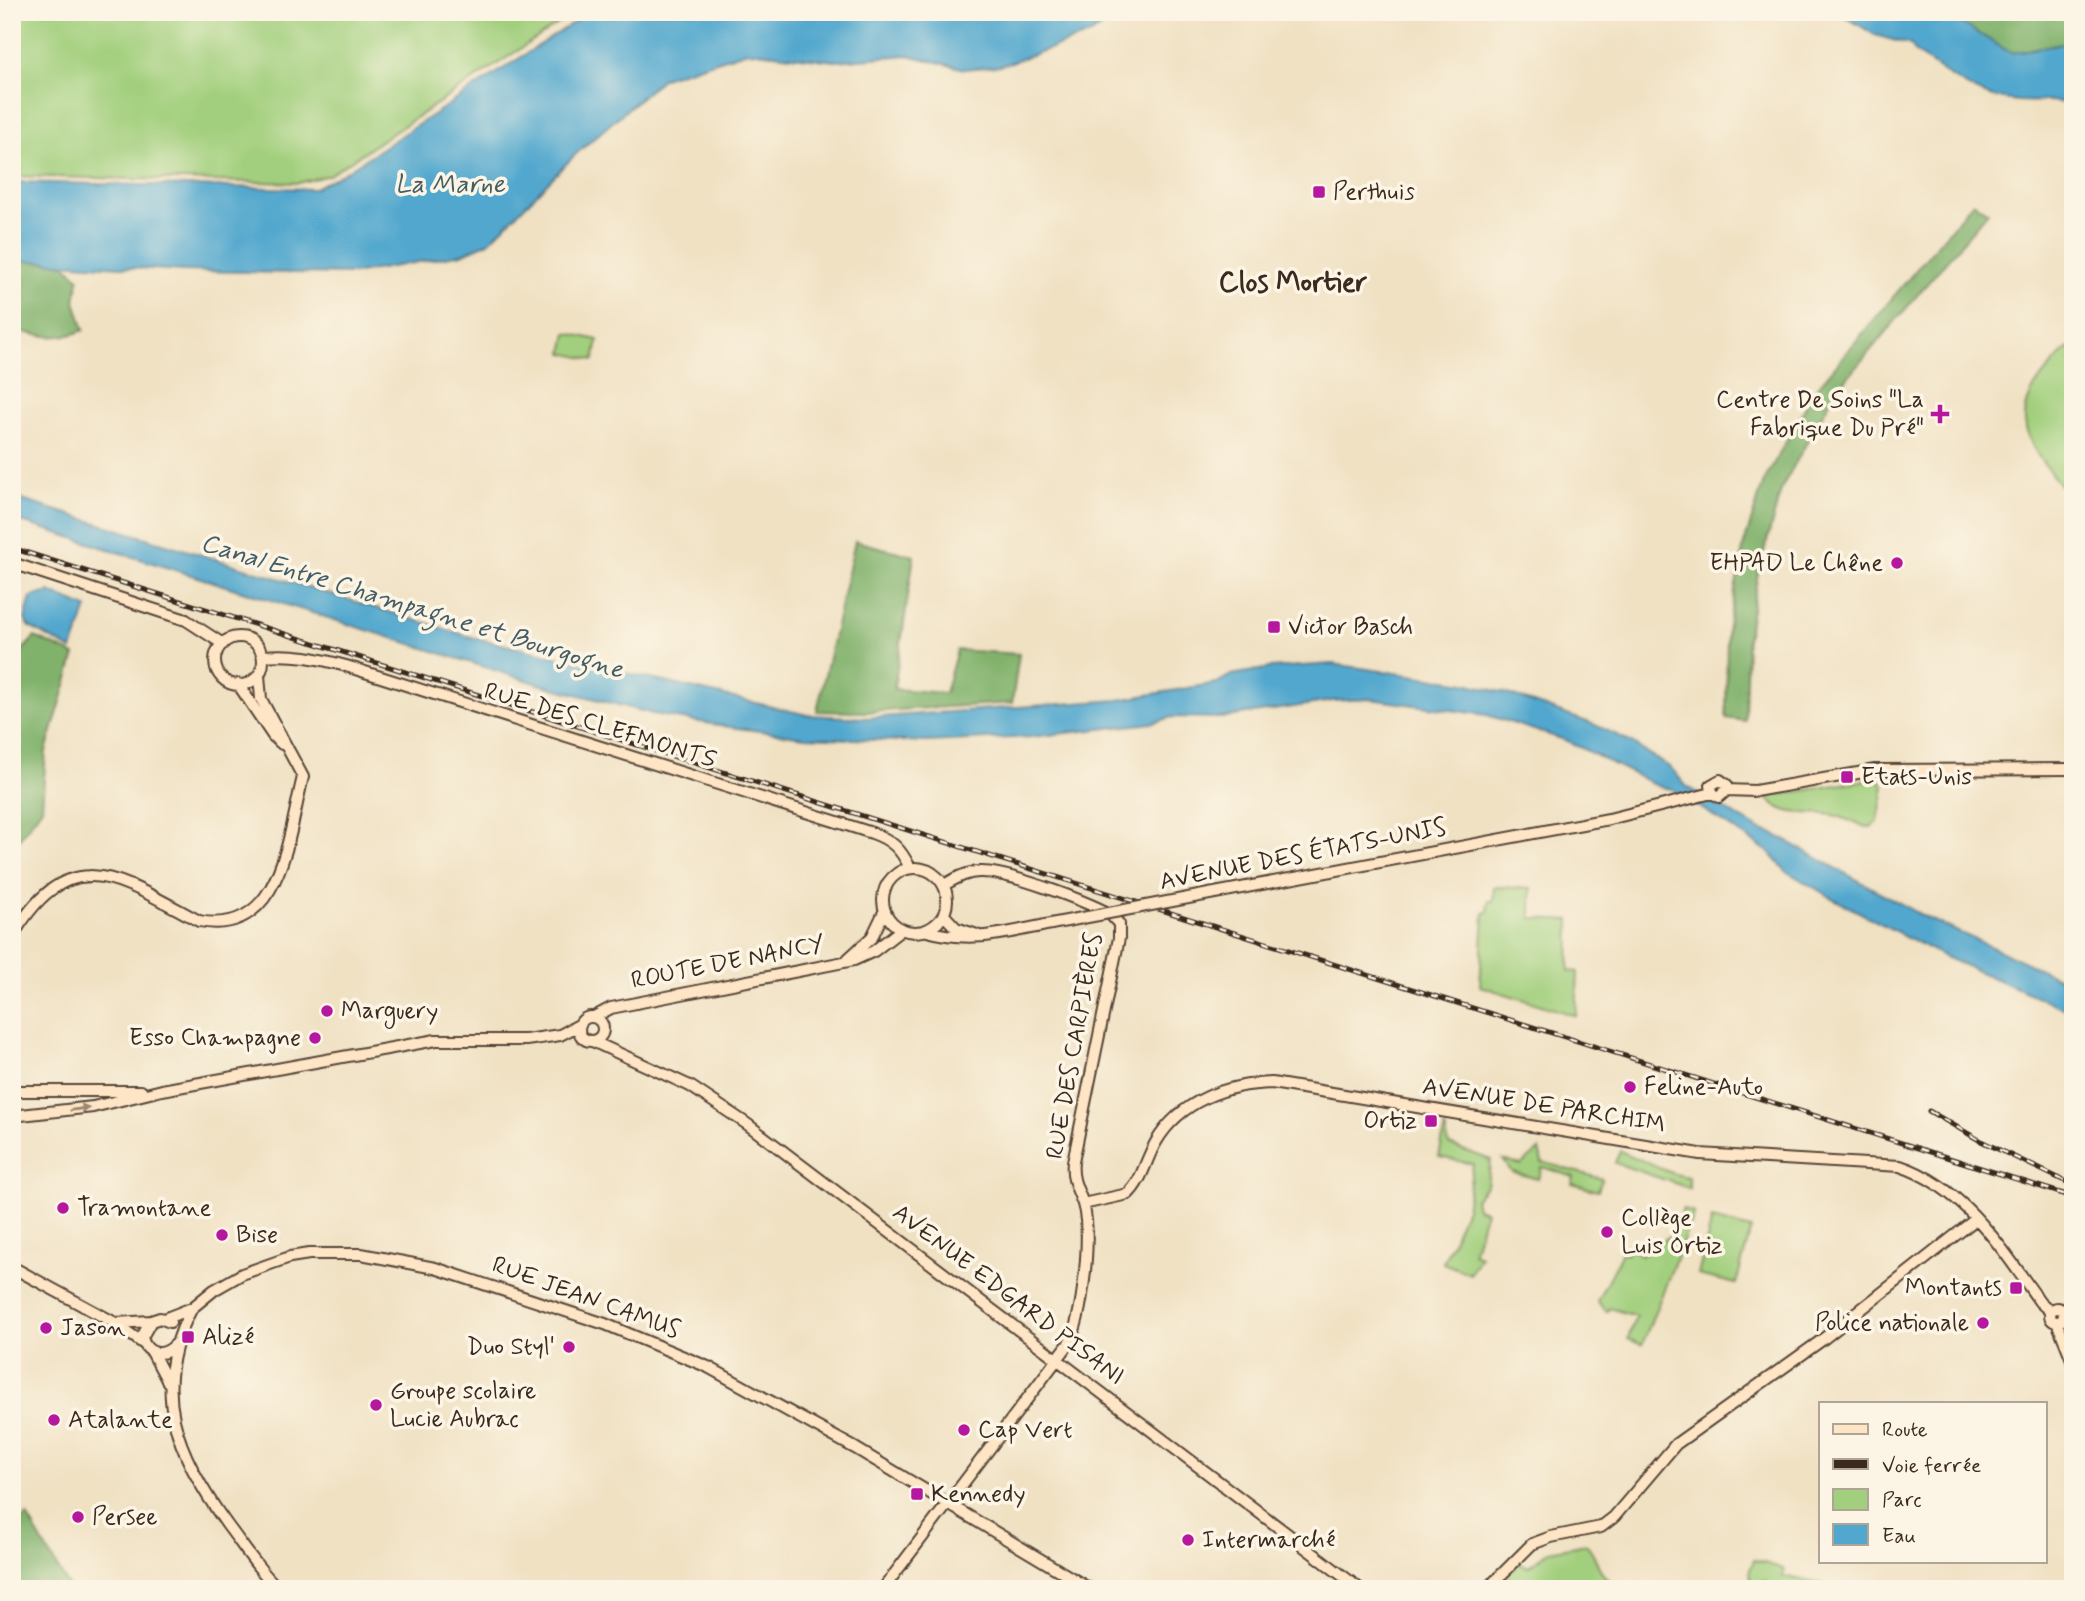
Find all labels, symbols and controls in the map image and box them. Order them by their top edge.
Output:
water label: La Marne [395,168,506,202]
place label: Perthuis [1333,177,1415,208]
marker: Perthuis [1311,184,1327,200]
district label: Clos Mortier [1219,265,1367,302]
place label: Centre De Soins "La Fabrique Du Pré" [1716,385,1924,444]
marker: Centre De Soins "La Fabrique Du Pré" [1930,404,1950,424]
water label: Canal Entre Champagne et Bourgogne [196,526,628,691]
place label: EHPAD Le Chêne [1709,548,1883,579]
marker: EHPAD Le Chêne [1889,555,1905,571]
place label: Victor Basch [1288,612,1413,643]
marker: Victor Basch [1266,619,1282,635]
street label: RUE DES CLEFMONTS [480,676,720,776]
place label: Etats-Unis [1861,762,1972,793]
marker: Etats-Unis [1839,769,1855,785]
street label: AVENUE DES ÉTATS-UNIS [1157,810,1449,898]
street label: ROUTE DE NANCY [629,929,827,997]
street label: RUE DES CARPIÈRES [1040,930,1110,1162]
place label: Marguery [341,996,438,1029]
marker: Marguery [319,1003,335,1019]
place label: Esso Champagne [129,1023,301,1054]
marker: Esso Champagne [307,1030,323,1046]
street label: AVENUE DE PARCHIM [1420,1071,1668,1141]
place label: Feline-Auto [1644,1072,1763,1103]
marker: Feline-Auto [1622,1079,1638,1095]
one-way arrow [69,1103,91,1114]
place label: Ortiz [1363,1106,1417,1137]
marker: Ortiz [1423,1113,1439,1129]
place label: Tramontane [77,1193,211,1224]
street label: AVENUE EDGARD PISANI [886,1198,1130,1392]
marker: Tramontane [55,1200,71,1216]
place label: Collège Luis Ortiz [1621,1203,1723,1262]
place label: Bise [236,1220,278,1251]
marker: Collège Luis Ortiz [1599,1224,1615,1240]
marker: Bise [214,1227,230,1243]
street label: RUE JEAN CAMUS [488,1250,684,1346]
place label: Montants [1905,1273,2002,1304]
marker: Montants [2008,1280,2024,1296]
place label: Police nationale [1815,1308,1969,1339]
place label: Jason [60,1313,126,1344]
marker: Police nationale [1975,1315,1991,1331]
marker: Jason [38,1320,54,1336]
place label: Alizé [202,1322,255,1353]
marker: Alizé [180,1329,196,1345]
place label: Duo Styl' [467,1332,555,1363]
marker: Duo Styl' [561,1339,577,1355]
place label: Groupe scolaire Lucie Aubrac [390,1376,536,1435]
marker: Groupe scolaire Lucie Aubrac [368,1397,384,1413]
legend [1819,1402,2046,1562]
place label: Atalante [68,1405,173,1436]
marker: Atalante [46,1412,62,1428]
place label: Cap Vert [978,1415,1073,1446]
text: Route [1882,1416,1928,1444]
marker: Cap Vert [956,1422,972,1438]
text: Voie ferrée [1882,1452,1981,1480]
place label: Kennedy [931,1479,1025,1510]
marker: Kennedy [909,1486,925,1502]
text: Parc [1882,1486,1922,1514]
place label: Persee [92,1502,158,1533]
marker: Persee [70,1509,86,1525]
text: Eau [1882,1522,1916,1550]
place label: Intermarché [1202,1525,1336,1556]
marker: Intermarché [1180,1532,1196,1548]

